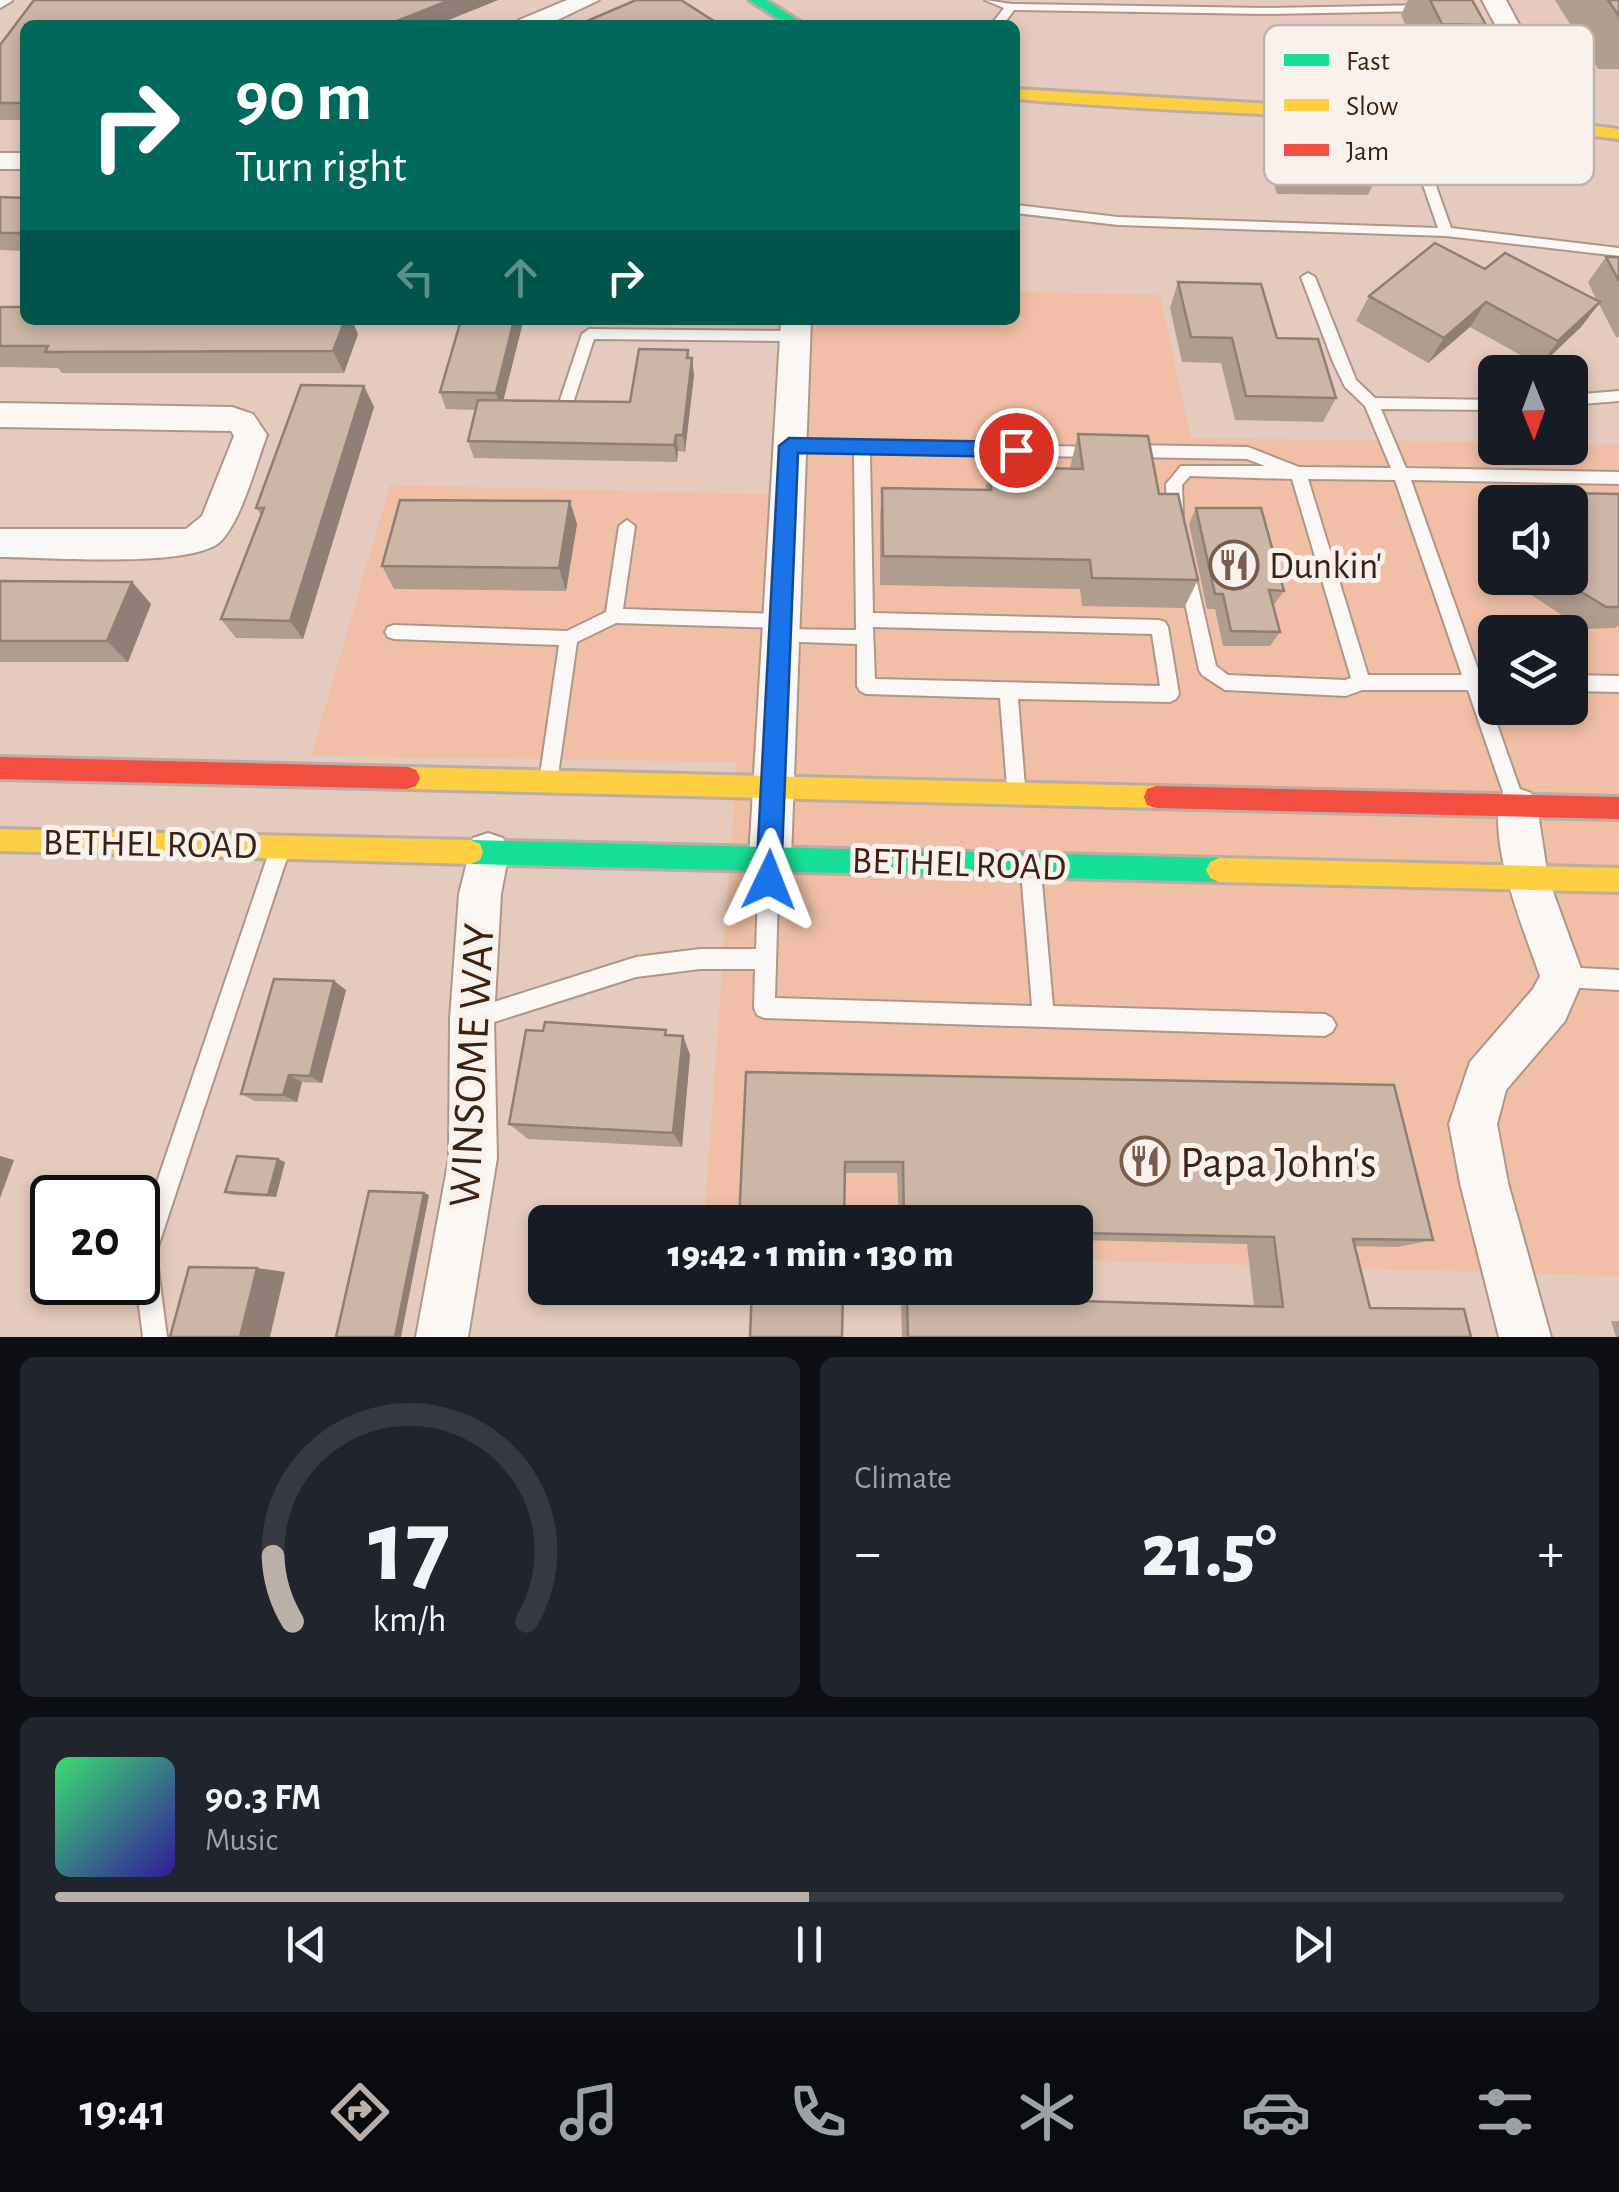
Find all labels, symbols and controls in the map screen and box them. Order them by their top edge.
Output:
legend [1264,25,1594,185]
text: Fast [1346,48,1390,76]
icon: right [70,60,200,190]
text: 90 m [235,63,372,133]
text: Slow [1346,93,1398,121]
text: Jam [1346,138,1389,166]
text: Turn right [235,145,407,190]
icon: left [388,250,443,305]
icon: ahead [493,250,548,305]
icon: right [598,250,653,305]
north arrow [1478,355,1588,465]
map controls [1478,355,1588,725]
pin [974,408,1059,493]
icon: arrive [989,423,1044,478]
button: sound [1478,485,1588,595]
restaurant icon: Dunkin' [1208,539,1260,591]
place label: Dunkin' [1269,548,1382,586]
button: layers [1478,615,1588,725]
street label: BETHEL ROAD [42,824,258,866]
position arrow [717,828,821,932]
street label: BETHEL ROAD [851,842,1067,888]
street label: WINSOME WAY [443,922,502,1208]
restaurant icon: Papa John's [1119,1135,1171,1187]
place label: Papa John's [1180,1141,1377,1186]
speed limit sign: 20 [30,1175,160,1305]
text: 19:42 · 1 min · 130 m [668,1236,953,1274]
text: Climate [855,1462,952,1494]
text: 17 [369,1496,451,1600]
text: 21.5° [1142,1515,1277,1590]
text: − [855,1526,881,1581]
text: + [1538,1526,1564,1581]
text: km/h [373,1602,447,1638]
text: 90.3 FM [205,1779,321,1817]
text: Music [205,1824,278,1856]
icon: previous [279,1917,334,1972]
icon: pause [782,1917,837,1972]
icon: next [1285,1917,1340,1972]
icon: directions [325,2077,395,2147]
icon: music [554,2077,624,2147]
icon: phone [783,2077,853,2147]
icon: climate [1012,2077,1082,2147]
icon: car [1241,2077,1311,2147]
icon: filters [1470,2077,1540,2147]
text: 19:41 [79,2089,167,2134]

